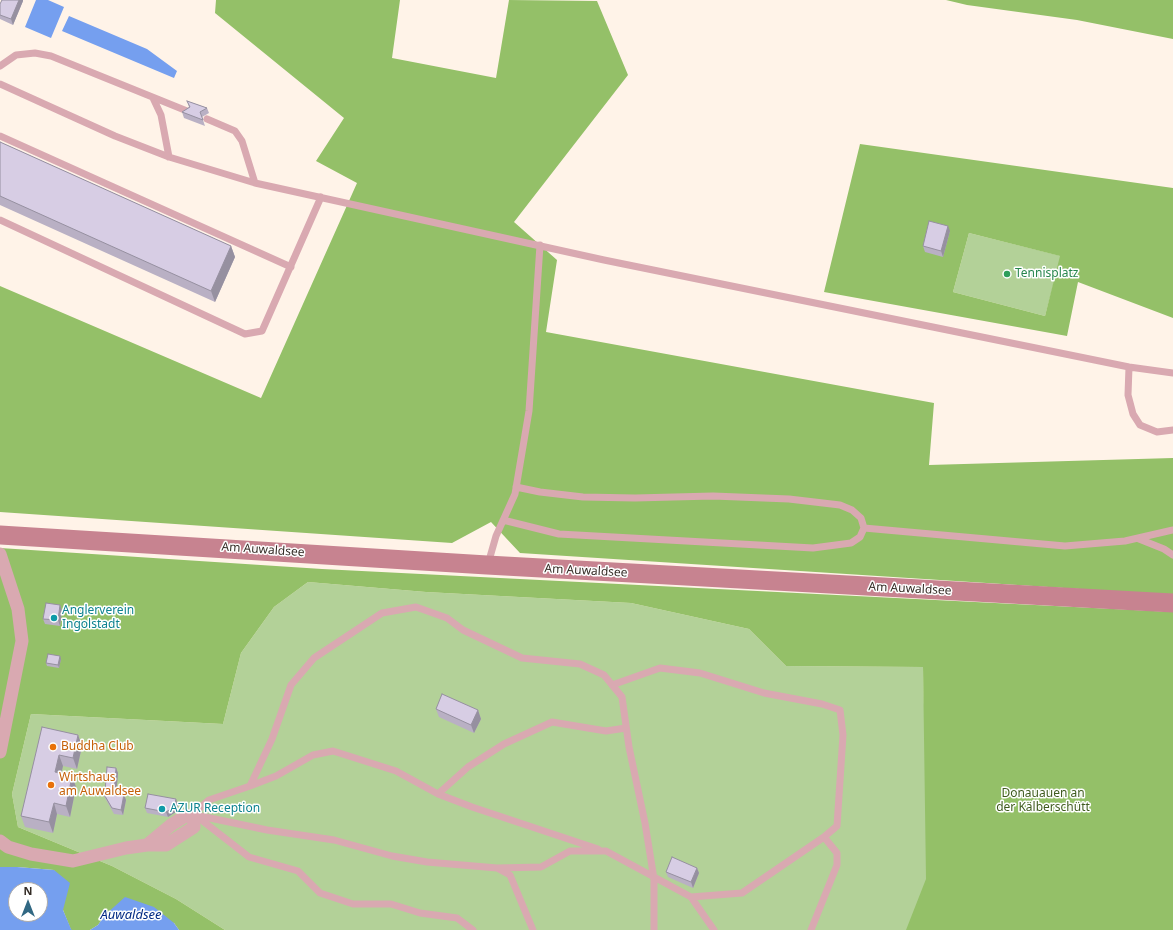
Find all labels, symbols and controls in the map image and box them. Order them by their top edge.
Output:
place label: Tennisplatz [1015,267,1078,281]
marker: Tennisplatz [1002,269,1012,279]
street label: Am Auwaldsee [221,540,305,560]
street label: Am Auwaldsee [544,562,628,580]
street label: Am Auwaldsee [868,580,952,598]
place label: Anglerverein Ingolstadt [62,604,134,632]
marker: Anglerverein Ingolstadt [49,613,59,623]
place label: Buddha Club [61,740,134,754]
marker: Buddha Club [48,742,58,752]
place label: Wirtshaus am Auwaldsee [59,771,141,799]
marker: Wirtshaus am Auwaldsee [46,780,56,790]
park label: Donauauen an der Kälberschütt [996,787,1090,815]
place label: AZUR Reception [170,802,260,816]
marker: AZUR Reception [157,804,167,814]
north arrow [8,882,48,922]
text: N [24,883,32,898]
water label: Auwaldsee [100,907,162,923]

